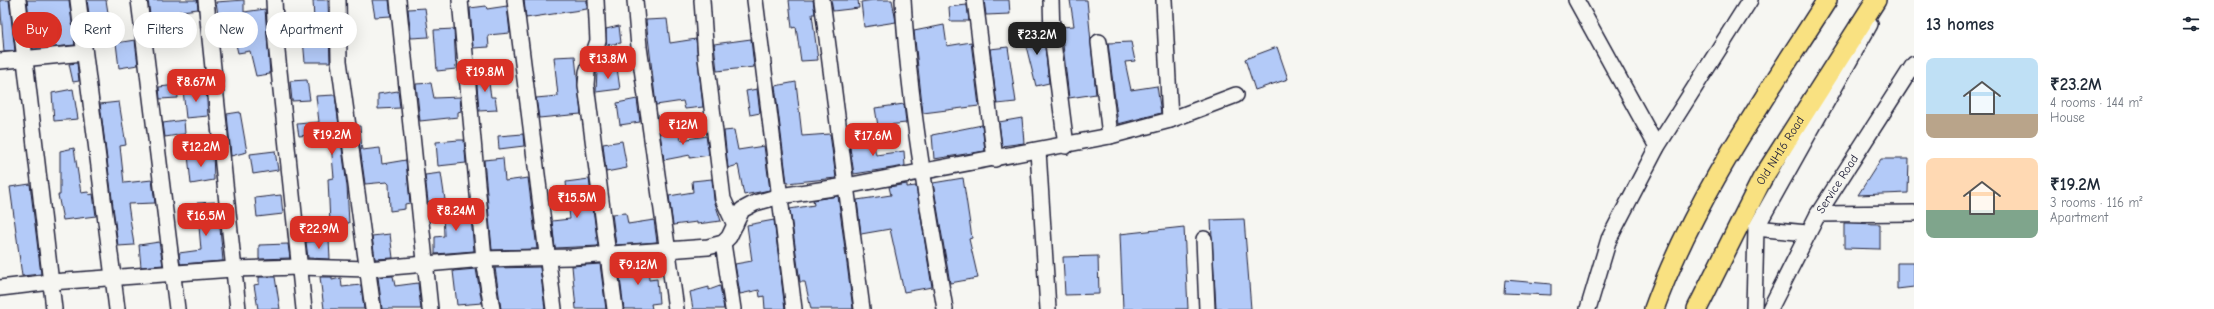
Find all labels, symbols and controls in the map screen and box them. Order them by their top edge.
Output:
chip: Buy [12,12,62,48]
chip: Rent [70,12,125,48]
chip: Filters [133,12,197,48]
chip: New [205,12,258,48]
chip: Apartment [266,12,357,48]
icon: filters [2180,13,2202,35]
text: 13 homes [1926,15,1994,34]
pin: ₹23.2M [1004,22,1070,56]
text: ₹23.2M [1017,27,1057,42]
pin: ₹13.8M [575,46,641,80]
text: ₹13.8M [589,51,627,66]
pin: ₹19.8M [452,59,518,93]
text: ₹19.8M [466,64,504,79]
pin: ₹8.67M [163,69,229,103]
text: ₹8.67M [176,74,216,89]
icon: home [1958,74,2006,122]
text: ₹23.2M [2050,75,2102,94]
text: 4 rooms · 144 m² [2050,95,2143,110]
text: House [2050,110,2085,125]
pin: ₹12M [659,112,707,146]
street label: Old NH16 Road [1753,114,1807,187]
text: ₹12M [668,117,698,132]
pin: ₹19.2M [299,122,365,156]
pin: ₹17.6M [840,123,906,157]
text: ₹19.2M [313,127,351,142]
text: ₹17.6M [854,128,892,143]
pin: ₹12.2M [168,134,234,168]
text: ₹12.2M [182,139,220,154]
street label: Service Road [1813,152,1861,216]
icon: home [1958,174,2006,222]
text: ₹19.2M [2050,175,2101,194]
pin: ₹15.5M [544,185,610,219]
text: ₹15.5M [557,190,597,205]
text: 3 rooms · 116 m² [2050,195,2142,210]
pin: ₹8.24M [423,198,489,232]
pin: ₹16.5M [173,203,239,237]
text: ₹8.24M [436,203,476,218]
text: ₹16.5M [186,208,226,223]
text: Apartment [2050,210,2108,225]
pin: ₹22.9M [286,216,352,250]
text: ₹22.9M [299,221,339,236]
pin: ₹9.12M [605,252,671,286]
text: ₹9.12M [619,257,657,272]

